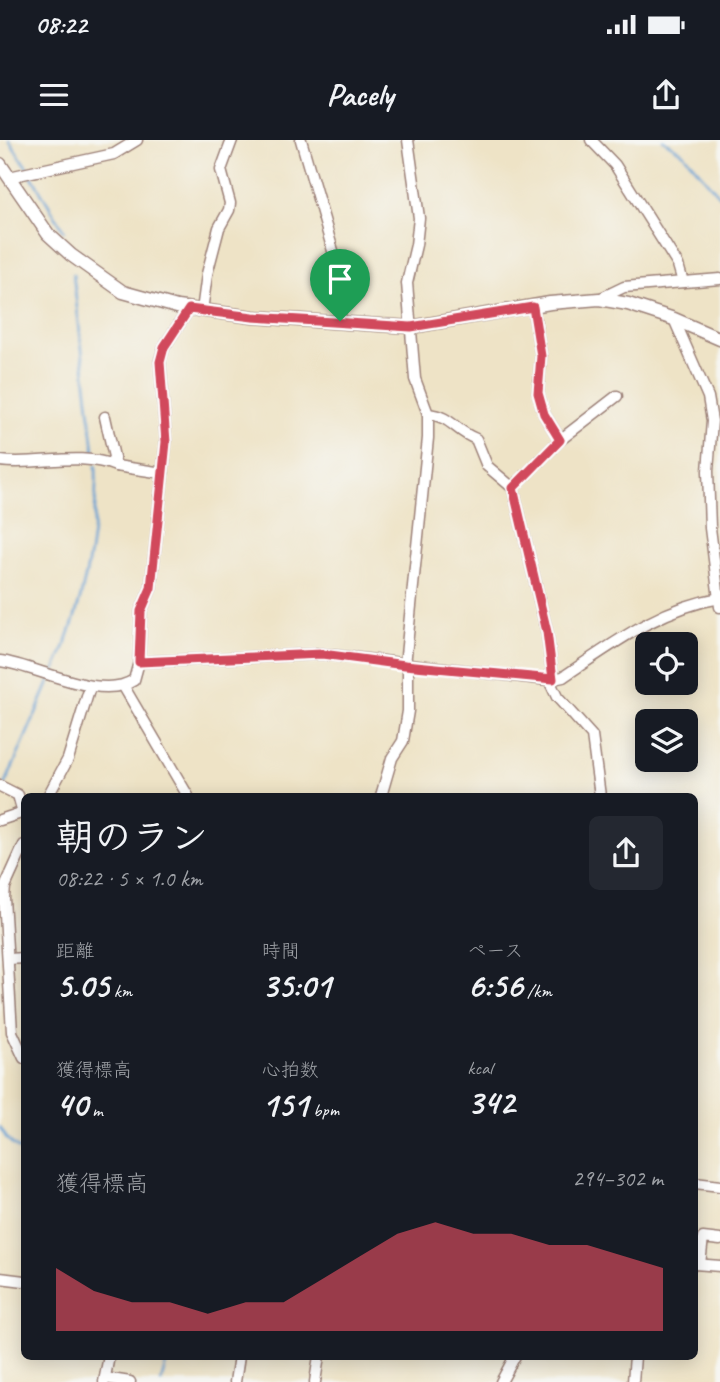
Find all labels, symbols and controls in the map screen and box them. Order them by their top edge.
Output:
text: 08:22 [35,8,87,41]
text: Pacely [327,74,393,115]
icon: menu [35,76,73,114]
icon: share [647,76,685,114]
pin [310,249,370,321]
icon: arrive [321,260,359,298]
map controls [635,632,698,772]
button: locate [635,632,698,695]
button: layers [635,709,698,772]
text: 朝のラン [56,814,208,861]
button: share [589,816,663,890]
text: 08:22 · 5 × 1.0 km [56,864,202,893]
text: 距離 [56,939,94,963]
text: 時間 [262,939,300,963]
text: ペース [467,939,523,963]
text: 5.05 [56,963,109,1008]
text: 35:01 [262,963,331,1008]
text: 6:56 [467,963,522,1008]
text: km [109,979,132,1003]
text: /km [522,979,552,1003]
text: kcal [467,1056,492,1080]
text: 獲得標高 [56,1058,132,1082]
text: 心拍数 [262,1058,319,1082]
text: 342 [467,1080,515,1125]
text: 40 [56,1082,88,1127]
text: 151 [262,1082,308,1127]
text: m [88,1098,103,1122]
text: bpm [308,1098,339,1122]
text: 294–302 m [572,1164,663,1193]
text: 獲得標高 [56,1169,148,1198]

